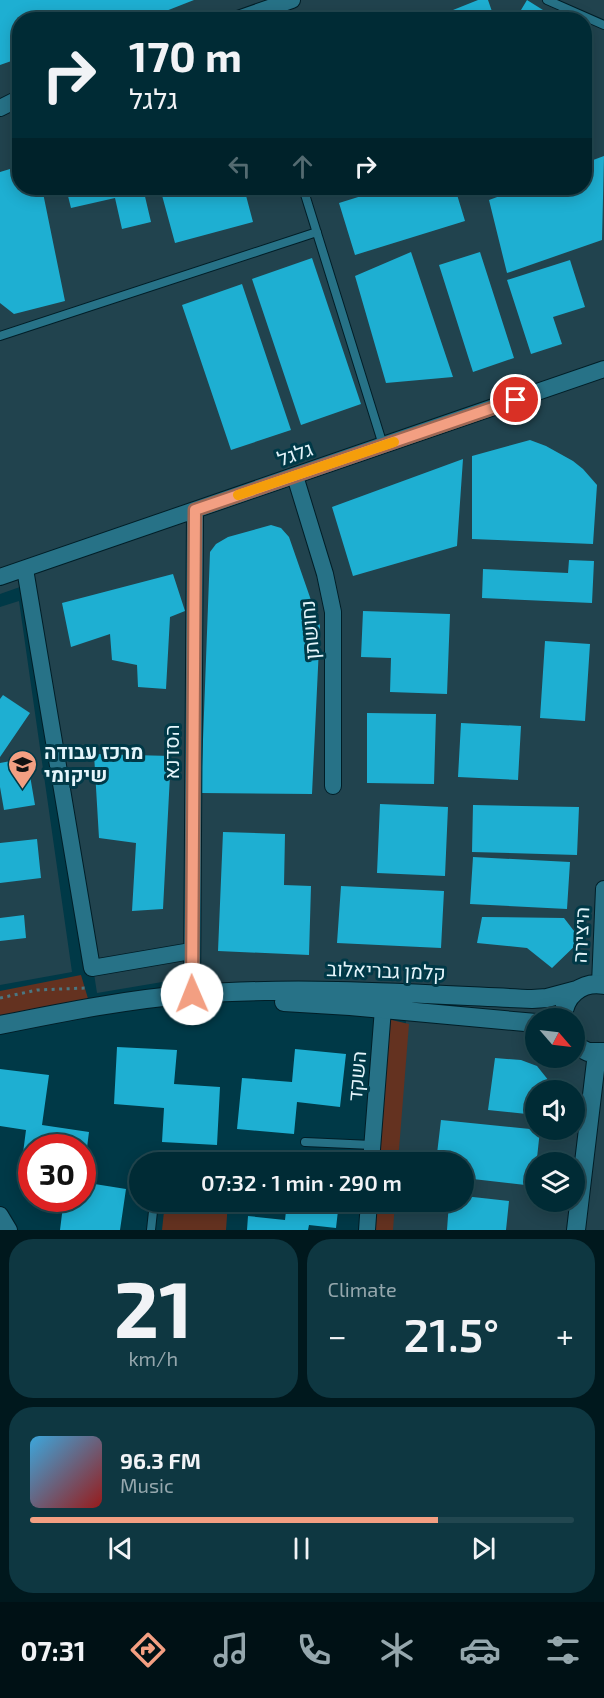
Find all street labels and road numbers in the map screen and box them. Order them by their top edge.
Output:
street label: גלגל [274,436,316,470]
street label: נחושתן [294,599,324,661]
street label: הסדנא [159,725,183,780]
street label: היצירה [567,906,593,964]
street label: קלמן גבריאלוב [326,956,446,984]
street label: השקד [342,1050,370,1102]

